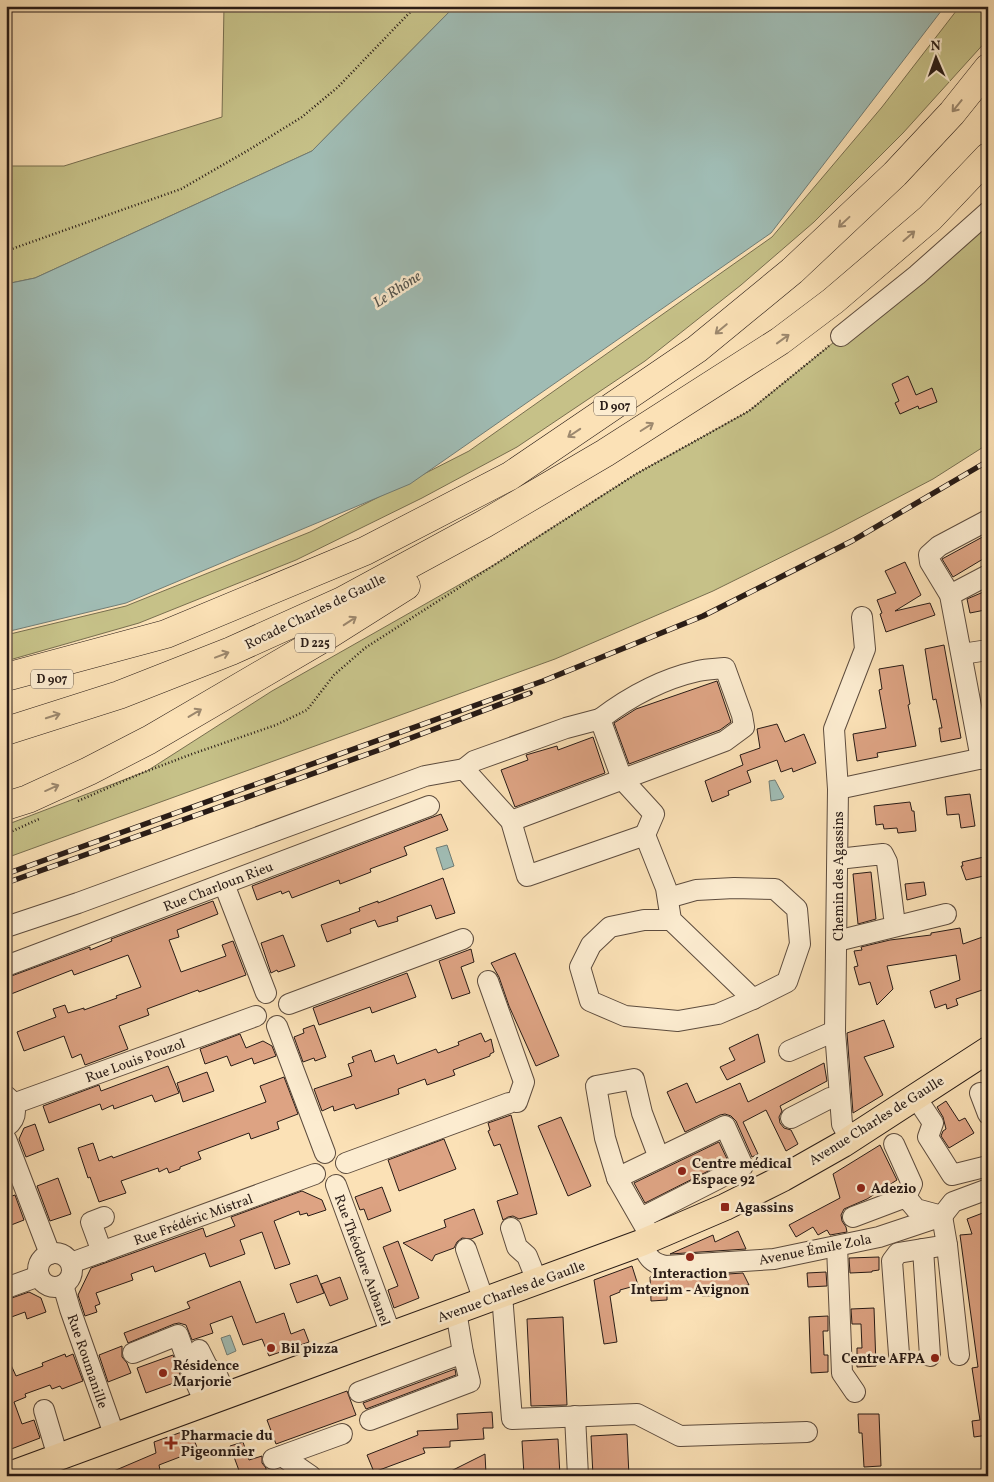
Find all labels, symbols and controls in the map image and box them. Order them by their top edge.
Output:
north arrow [912,32,962,82]
text: N [930,37,941,56]
one-way arrow [952,100,963,113]
one-way arrow [837,216,850,228]
one-way arrow [902,230,915,242]
water label: Le Rhône [370,267,426,314]
one-way arrow [715,324,728,335]
one-way arrow [776,334,790,344]
road number: D 907 [594,396,636,416]
one-way arrow [639,422,653,432]
one-way arrow [568,428,582,438]
street label: Rocade Charles de Gaulle [242,570,390,655]
one-way arrow [343,616,357,626]
road number: D 225 [295,634,335,652]
one-way arrow [214,650,229,659]
road number: D 907 [31,670,73,689]
one-way arrow [188,707,202,717]
one-way arrow [44,711,60,720]
one-way arrow [44,783,59,793]
street label: Chemin des Agassins [830,811,849,941]
street label: Rue Charloun Rieu [161,858,276,917]
street label: Rue Louis Pouzol [83,1035,188,1088]
street label: Avenue Charles de Gaulle [806,1072,948,1171]
place label: Centre médical Espace 92 [692,1155,792,1190]
marker: Centre médical Espace 92 [676,1165,688,1177]
place label: Adezio [871,1180,916,1199]
marker: Adezio [855,1182,867,1194]
street label: Rue Frédéric Mistral [131,1190,256,1251]
street label: Rue Théodore Aubanel [329,1192,394,1329]
place label: Agassins [735,1199,794,1218]
marker: Agassins [719,1201,731,1213]
street label: Avenue Émile Zola [757,1230,873,1271]
marker: Interaction Interim - Avignon [684,1251,696,1263]
street label: Avenue Charles de Gaulle [435,1257,588,1328]
place label: Interaction Interim - Avignon [631,1265,749,1300]
street label: Rue Roumanille [62,1312,112,1411]
place label: Bil pizza [281,1340,339,1359]
marker: Bil pizza [265,1342,277,1354]
place label: Centre AFPA [842,1350,925,1369]
marker: Centre AFPA [929,1352,941,1364]
place label: Résidence Marjorie [173,1357,239,1392]
marker: Résidence Marjorie [157,1367,169,1379]
place label: Pharmacie du Pigeonnier [181,1427,273,1462]
marker: Pharmacie du Pigeonnier [165,1437,177,1449]

